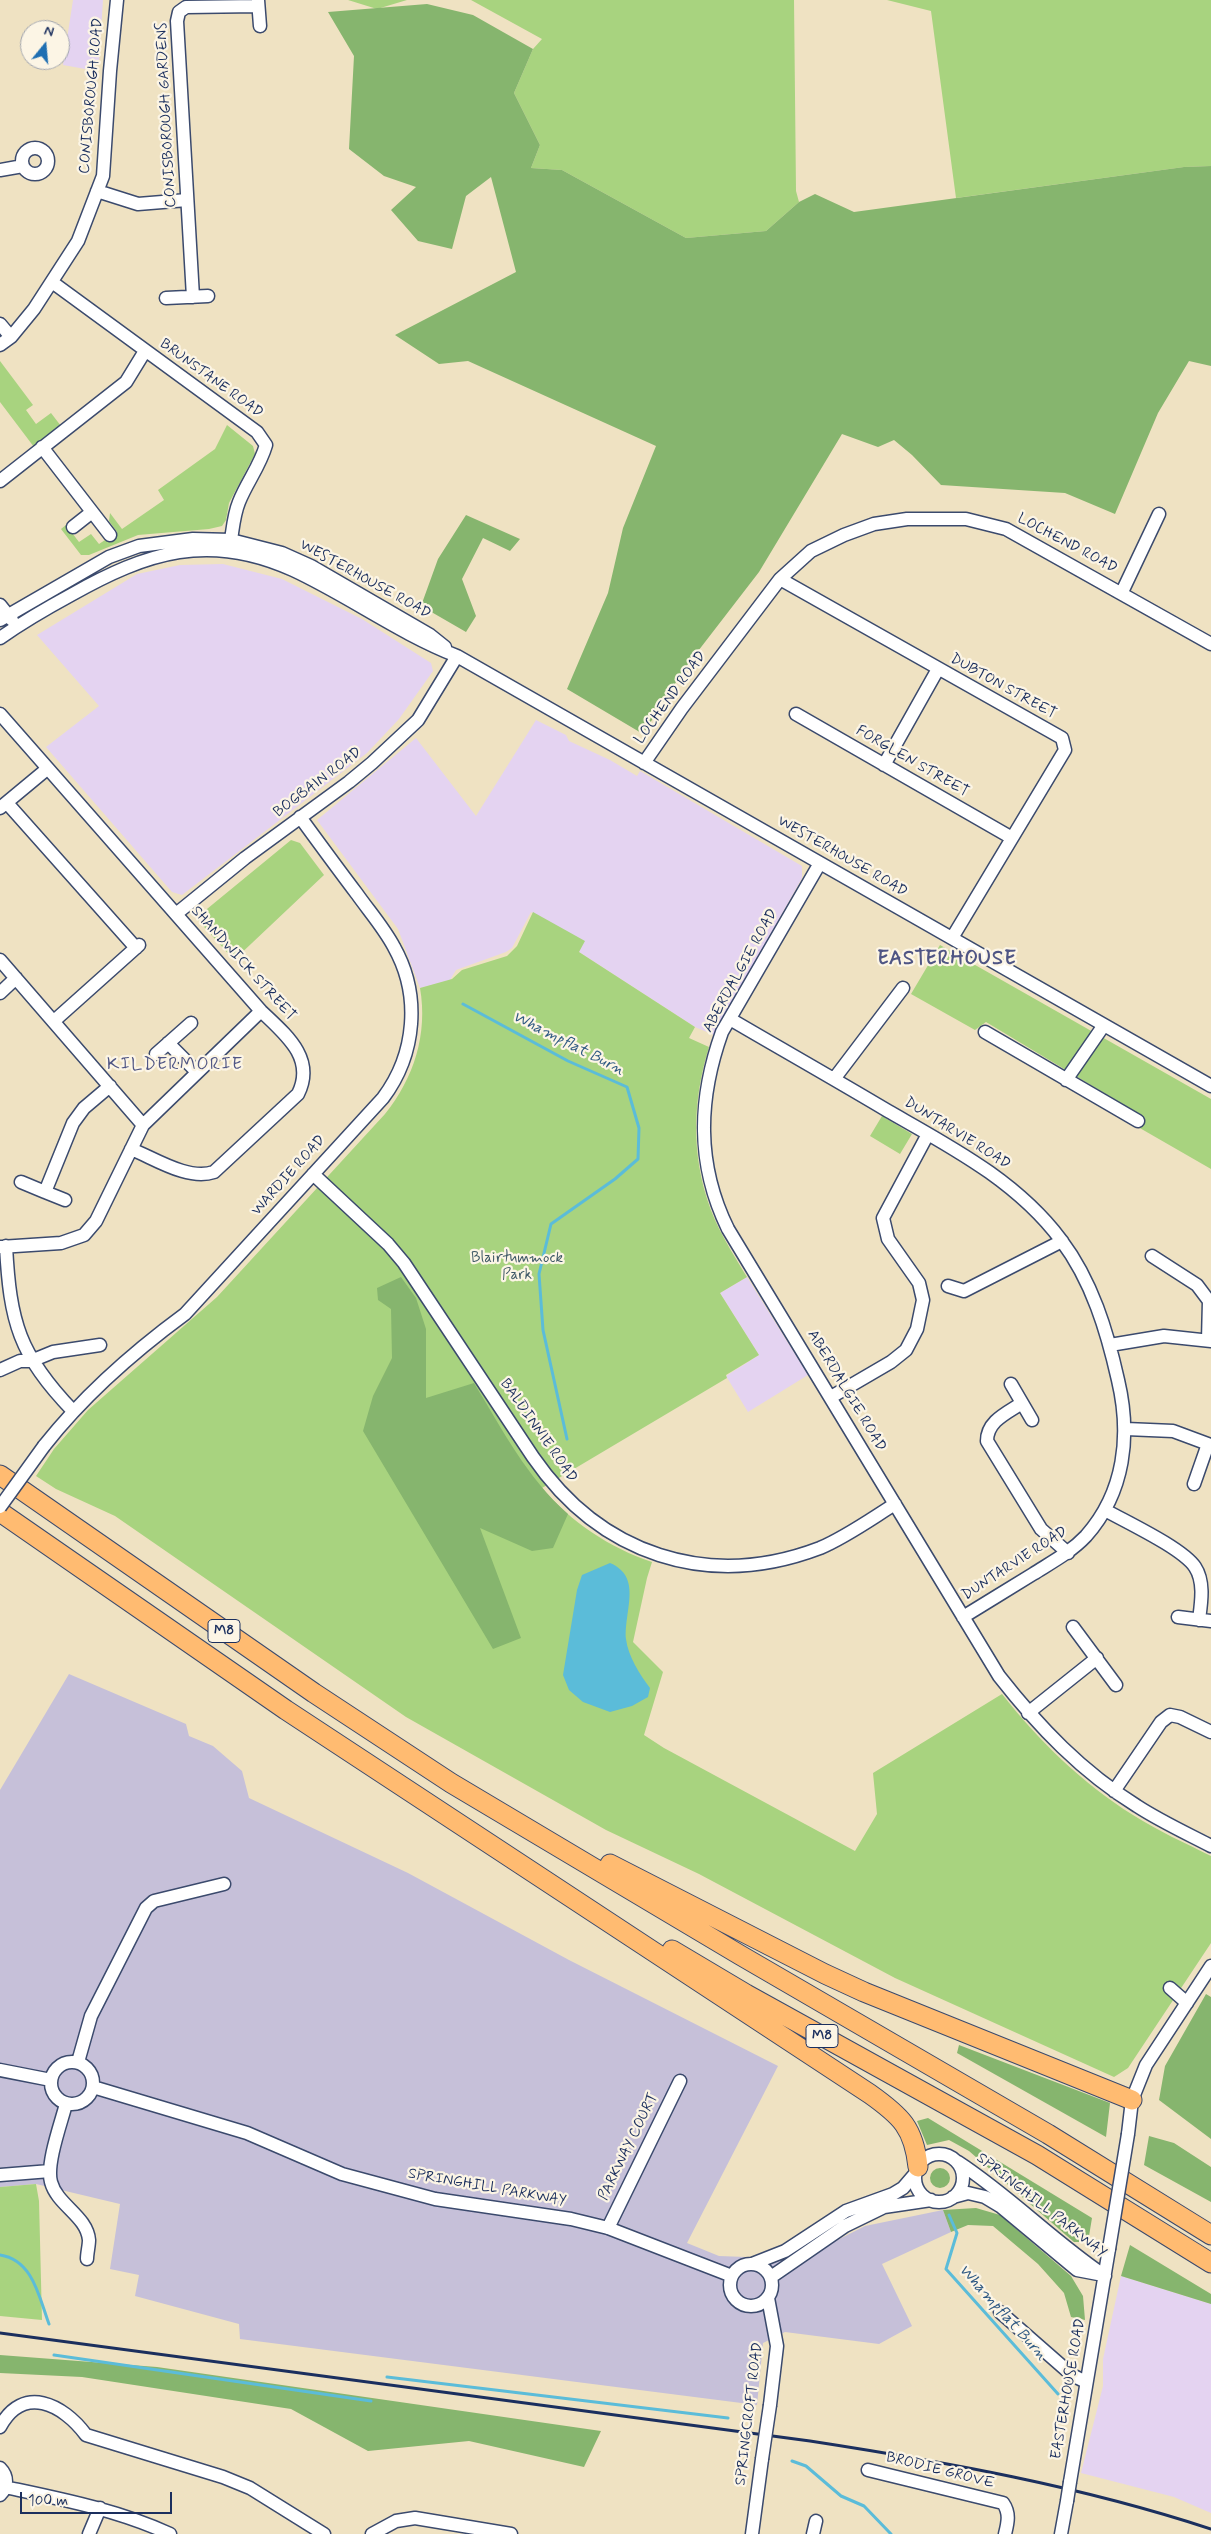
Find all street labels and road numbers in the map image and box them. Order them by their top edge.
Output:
street label: CONISBOROUGH ROAD [76,17,108,175]
street label: CONISBOROUGH GARDENS [153,22,181,208]
street label: BRUNSTANE ROAD [156,335,266,423]
street label: LOCHEND ROAD [1014,510,1120,578]
street label: WESTERHOUSE ROAD [296,536,434,624]
street label: LOCHEND ROAD [631,648,711,748]
street label: DUBTON STREET [947,650,1059,724]
street label: FORGLEN STREET [852,722,972,802]
street label: BOGBAIN ROAD [270,744,366,822]
street label: WESTERHOUSE ROAD [774,812,910,902]
street label: SHANDWICK STREET [187,903,299,1025]
street label: ABERDALGIE ROAD [700,906,782,1036]
street label: DUNTARVIE ROAD [900,1094,1014,1174]
street label: WARDIE ROAD [248,1132,330,1220]
street label: ABERDALGIE ROAD [803,1327,889,1455]
street label: BALDINNIE ROAD [496,1376,580,1486]
street label: DUNTARVIE ROAD [959,1523,1071,1605]
road number: M8 [208,1620,240,1642]
road number: M8 [806,2024,838,2048]
street label: PARKWAY COURT [595,2090,663,2204]
street label: SPRINGHILL PARKWAY [972,2150,1110,2262]
street label: SPRINGHILL PARKWAY [407,2165,567,2211]
street label: EASTERHOUSE ROAD [1048,2317,1090,2461]
street label: SPRINGCROFT ROAD [732,2341,768,2487]
street label: BRODIE GROVE [884,2449,996,2493]

